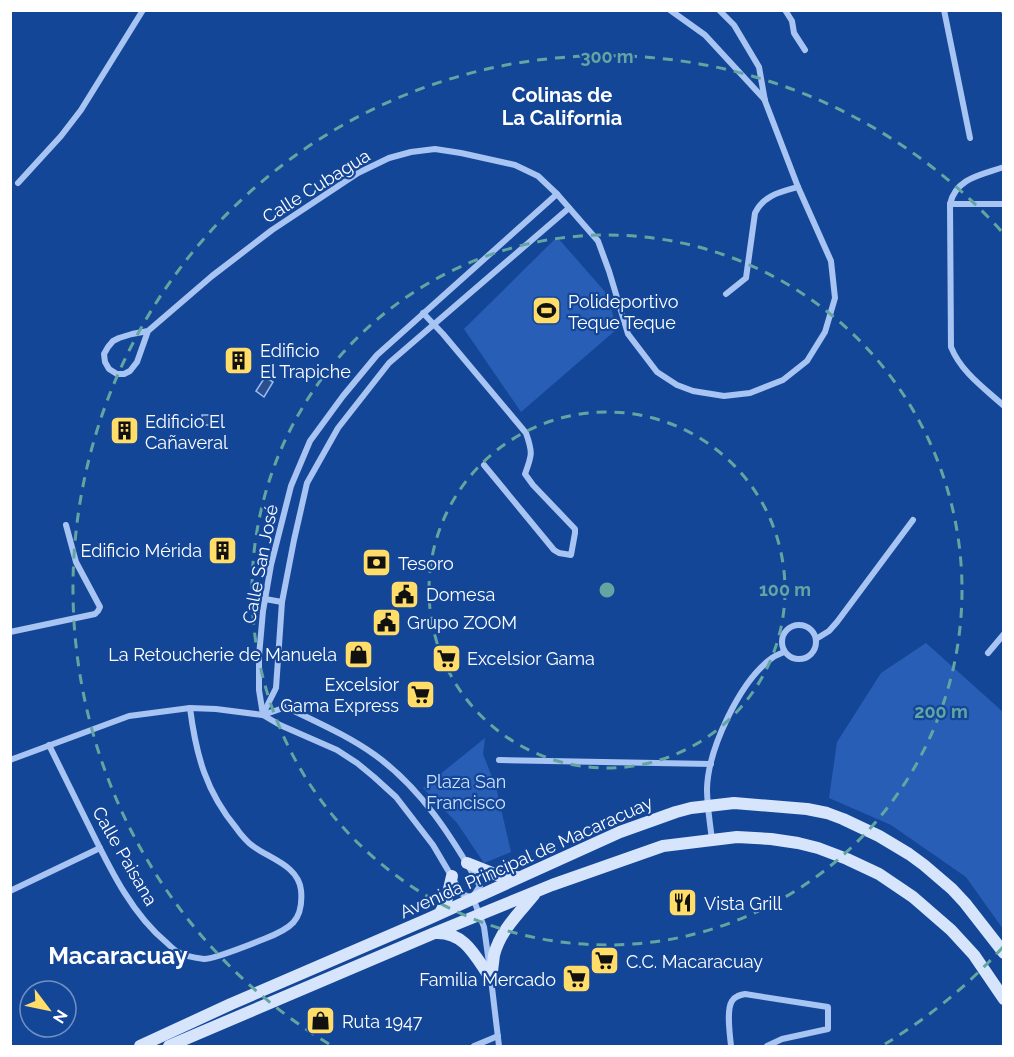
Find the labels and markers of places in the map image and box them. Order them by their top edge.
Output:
place label: Polideportivo Teque Teque [568,291,679,333]
sports icon: Polideportivo Teque Teque [531,295,563,327]
place label: Edificio El Trapiche [260,340,351,382]
building icon: Edificio El Trapiche [223,344,255,376]
place label: Edificio El Cañaveral [145,411,228,453]
building icon: Edificio El Cañaveral [108,415,140,447]
building icon: Edificio Mérida [207,534,239,566]
place label: Edificio Mérida [81,540,202,561]
bank icon: Tesoro [361,547,393,579]
place label: Tesoro [398,553,454,574]
public building icon: Domesa [389,578,421,610]
centre of rings [597,580,617,600]
place label: Domesa [426,584,495,605]
public building icon: Grupo ZOOM [370,606,402,638]
place label: Grupo ZOOM [407,612,517,633]
shop icon: La Retoucherie de Manuela [342,638,374,670]
supermarket icon: Excelsior Gama [430,642,462,674]
place label: La Retoucherie de Manuela [108,644,337,665]
place label: Excelsior Gama [467,648,595,669]
place label: Excelsior Gama Express [280,674,400,716]
supermarket icon: Excelsior Gama Express [404,678,436,710]
restaurant icon: Vista Grill [667,887,699,919]
place label: Vista Grill [704,893,782,914]
supermarket icon: C.C. Macaracuay [589,945,621,977]
place label: C.C. Macaracuay [626,951,763,972]
supermarket icon: Familia Mercado [561,963,593,995]
place label: Familia Mercado [419,969,556,990]
shop icon: Ruta 1947 [305,1005,337,1037]
place label: Ruta 1947 [342,1011,423,1032]

